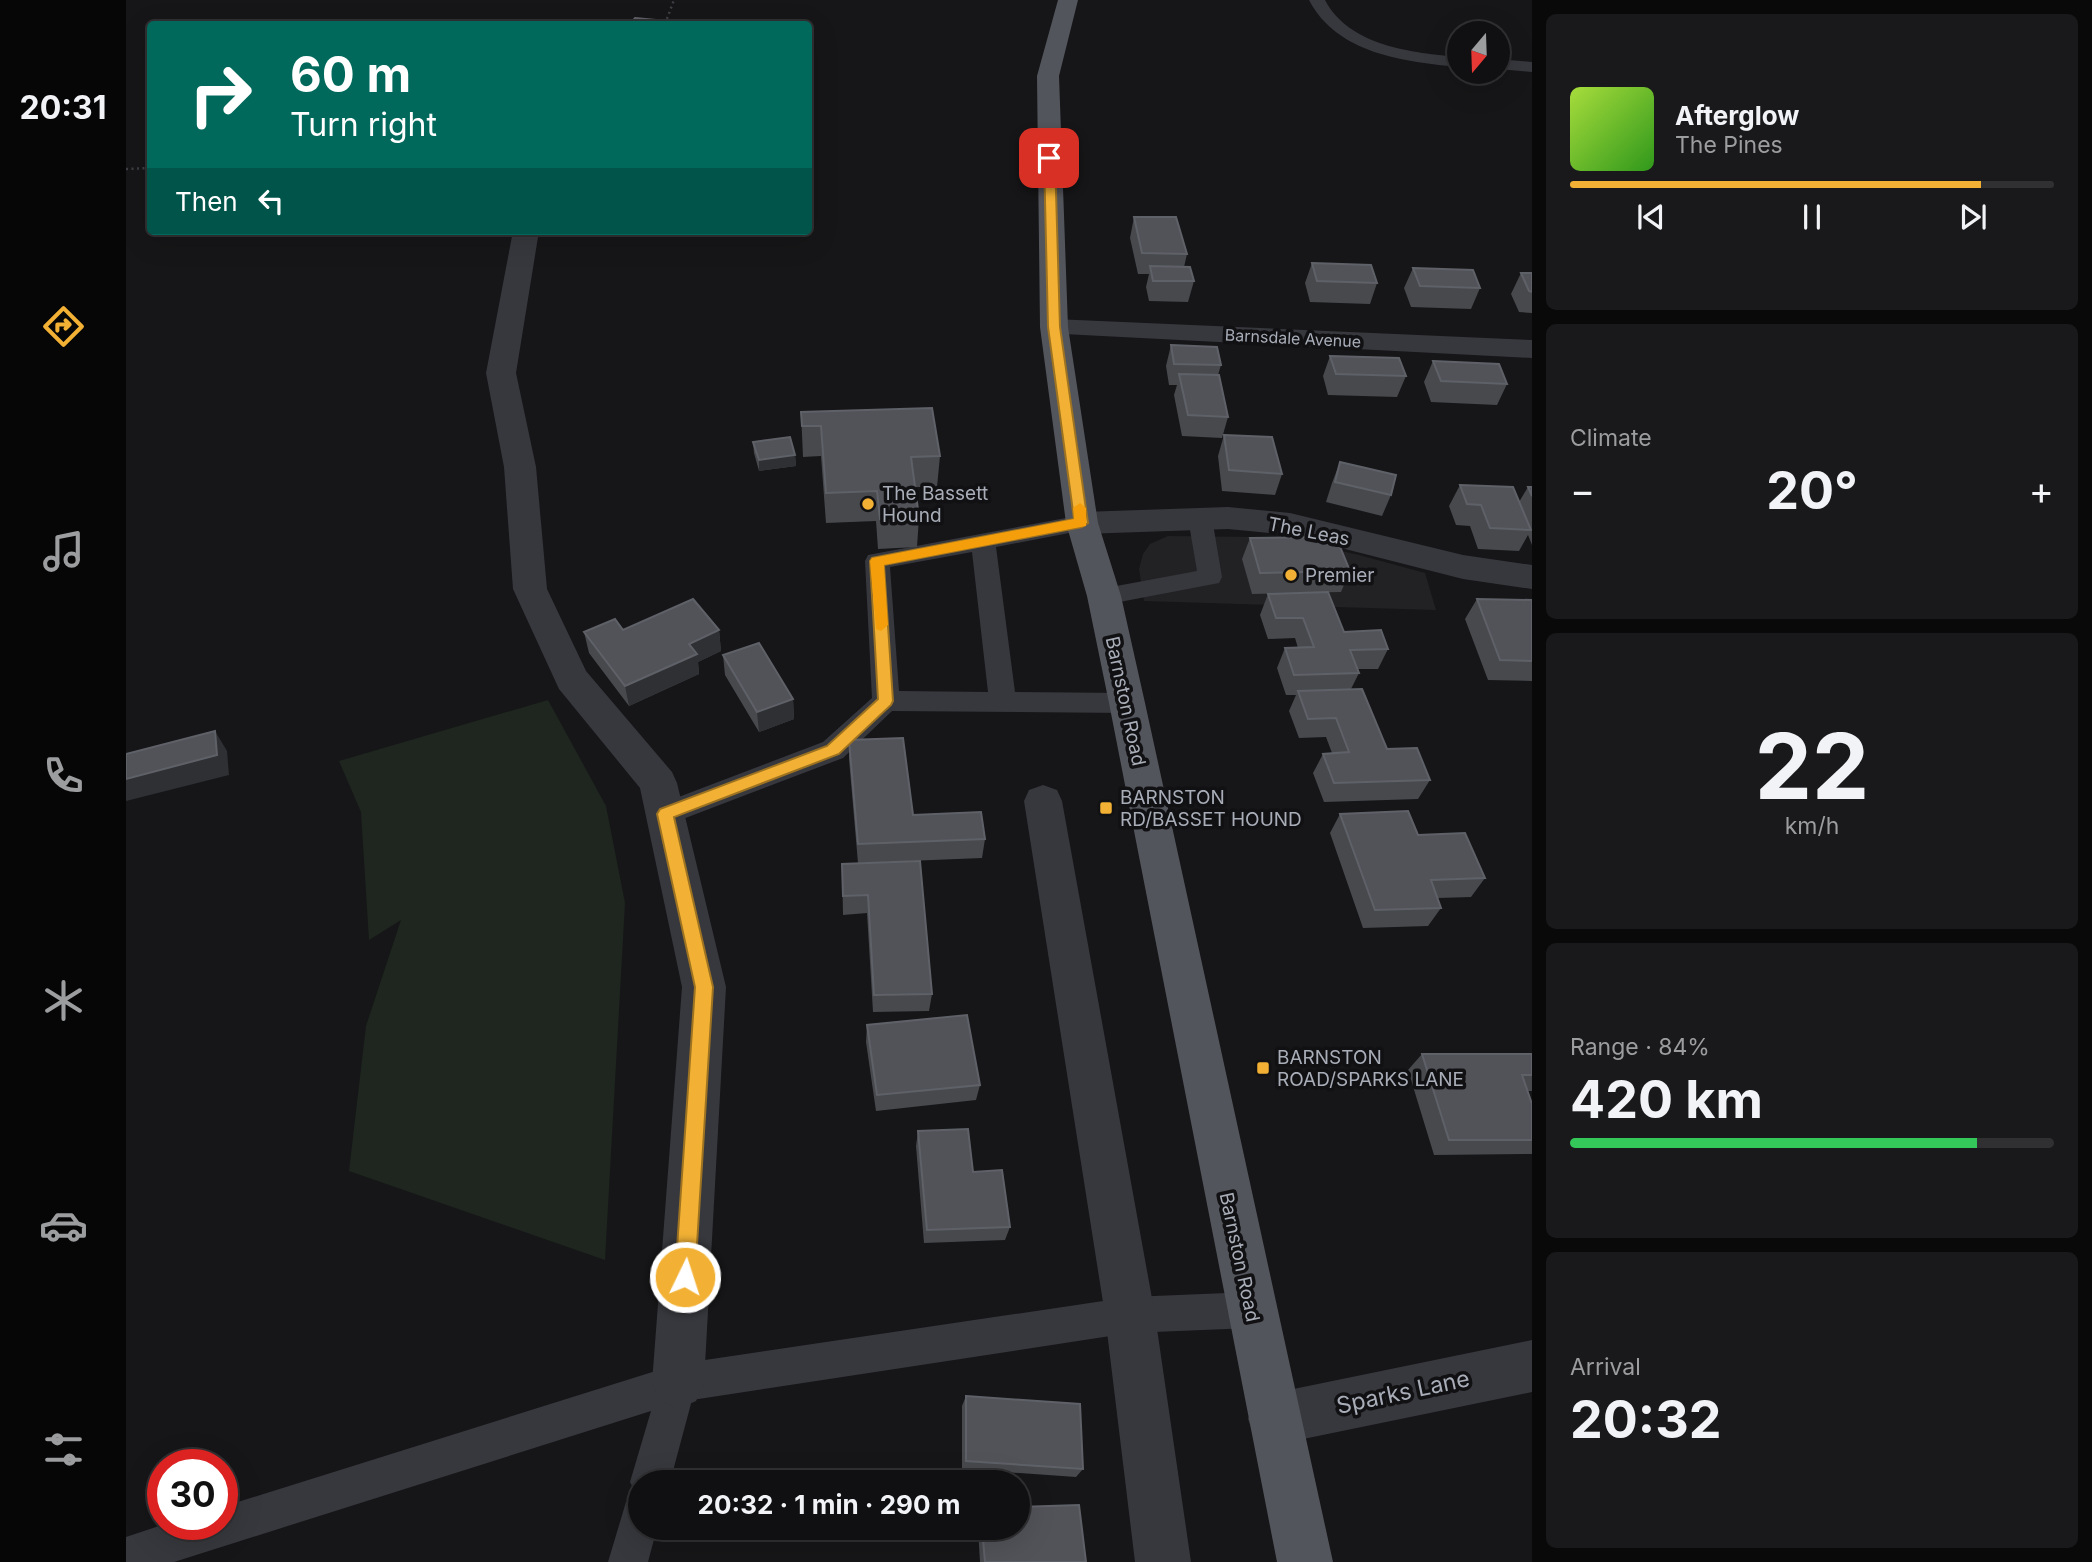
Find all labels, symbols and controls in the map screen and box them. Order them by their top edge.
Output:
north arrow [1447,21,1510,84]
map controls [1447,21,1510,84]
text: 60 m [290,45,411,104]
icon: right [175,49,266,140]
text: 20:31 [20,88,106,127]
text: Afterglow [1675,100,1799,131]
text: Turn right [290,105,437,144]
pin [1019,128,1079,188]
text: The Pines [1675,131,1783,159]
icon: arrive [1030,139,1068,177]
icon: left [252,182,290,220]
text: Then [175,186,238,217]
icon: previous [1632,198,1670,236]
icon: pause [1793,198,1831,236]
icon: next [1954,198,1992,236]
icon: directions [39,302,88,351]
street label: Barnsdale Avenue [1224,324,1362,352]
text: Climate [1570,424,1652,452]
text: 20° [1766,459,1858,522]
text: − [1570,467,1595,513]
text: + [2029,467,2054,513]
place label: The Bassett Hound [882,482,988,527]
marker: The Bassett Hound [860,496,876,512]
street label: The Leas [1266,512,1352,551]
icon: music [39,527,88,576]
place label: Premier [1305,564,1375,587]
marker: Premier [1283,567,1299,583]
street label: Barnston Road [1101,634,1150,768]
text: 22 [1755,711,1869,821]
icon: phone [39,751,88,800]
place label: BARNSTON RD/BASSET HOUND [1120,786,1302,831]
marker: BARNSTON RD/BASSET HOUND [1098,800,1114,816]
text: km/h [1785,812,1839,840]
icon: climate [39,976,88,1025]
text: Range · 84% [1570,1033,1710,1061]
place label: BARNSTON ROAD/SPARKS LANE [1277,1046,1464,1091]
marker: BARNSTON ROAD/SPARKS LANE [1255,1060,1271,1076]
text: 420 km [1570,1068,1763,1131]
street label: Barnston Road [1215,1190,1264,1324]
icon: car [39,1201,88,1250]
position arrow [648,1240,722,1314]
text: Arrival [1570,1353,1641,1381]
street label: Sparks Lane [1334,1364,1472,1420]
text: 20:32 [1570,1388,1722,1451]
icon: filters [39,1425,88,1474]
speed limit sign: 30 [147,1449,238,1540]
text: 20:32 · 1 min · 290 m [698,1489,960,1520]

